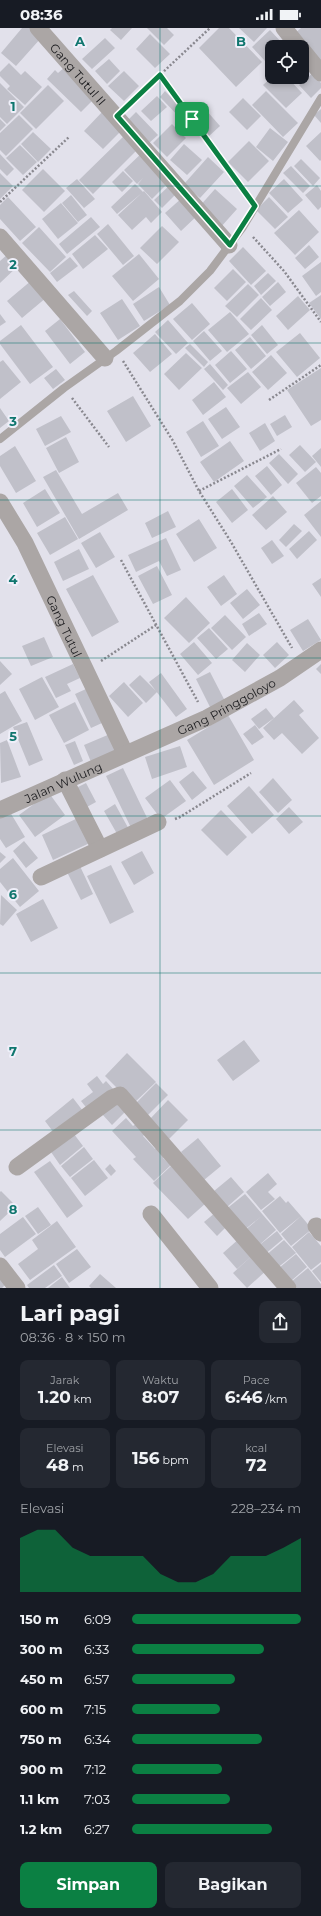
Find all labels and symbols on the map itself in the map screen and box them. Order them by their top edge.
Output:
text: A [74,33,86,49]
text: B [236,33,246,49]
street label: Gang Tutul II [47,40,109,108]
text: 1 [10,98,16,114]
pin [175,102,209,136]
text: 2 [9,256,17,272]
text: 3 [8,413,17,429]
text: 4 [9,571,18,587]
street label: Gang Tutul [43,593,86,659]
street label: Gang Pringgoloyo [175,674,278,738]
text: 5 [9,728,17,744]
street label: Jalan Wulung [21,758,104,806]
text: 6 [9,886,18,902]
text: 7 [9,1043,17,1059]
text: 8 [9,1201,18,1217]

